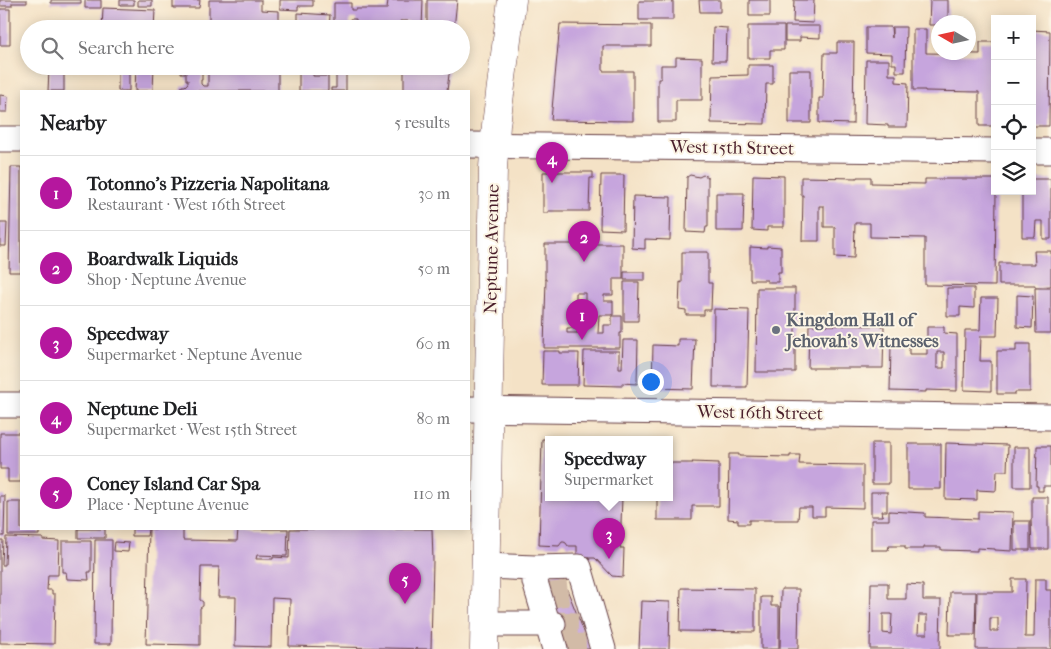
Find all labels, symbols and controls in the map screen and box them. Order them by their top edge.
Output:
north arrow [931,15,976,60]
map controls [991,15,1036,195]
button: + [991,15,1036,60]
search box [20,20,470,75]
icon: search [38,34,66,62]
text: Search here [78,37,174,59]
button: − [991,60,1036,105]
button: locate [991,105,1036,150]
text: Nearby [40,111,106,135]
text: 5 results [394,113,450,132]
street label: West 15th Street [669,136,795,160]
pin: 4 [536,142,568,183]
button: layers [991,150,1036,195]
text: Totonno's Pizzeria Napolitana [87,173,329,195]
text: 1 [53,184,59,203]
text: 30 m [418,184,450,203]
street label: Neptune Avenue [480,184,504,314]
text: Restaurant · West 16th Street [87,195,286,214]
pin: 2 [568,221,600,262]
text: Boardwalk Liquids [87,248,238,270]
text: 2 [52,259,60,278]
text: 50 m [418,259,450,278]
text: Shop · Neptune Avenue [87,270,246,289]
pin: 1 [566,299,598,340]
place label: Kingdom Hall of Jehovah's Witnesses [784,310,939,352]
text: Speedway [87,323,169,345]
marker: Kingdom Hall of Jehovah's Witnesses [770,324,782,336]
text: 3 [53,334,59,353]
text: 60 m [416,334,450,353]
text: Supermarket · Neptune Avenue [87,345,302,364]
your location [638,369,664,395]
text: Neptune Deli [87,398,197,420]
street label: West 16th Street [696,401,824,425]
text: 4 [51,409,61,428]
text: 80 m [416,409,450,428]
text: Supermarket · West 15th Street [87,420,297,439]
popup [545,436,673,501]
text: Speedway [564,448,646,470]
text: Supermarket [564,470,654,489]
text: Coney Island Car Spa [87,473,260,495]
text: 5 [53,484,59,503]
text: 110 m [413,484,450,503]
text: Place · Neptune Avenue [87,495,249,514]
pin: 3 [593,518,625,559]
pin: 5 [389,563,421,604]

